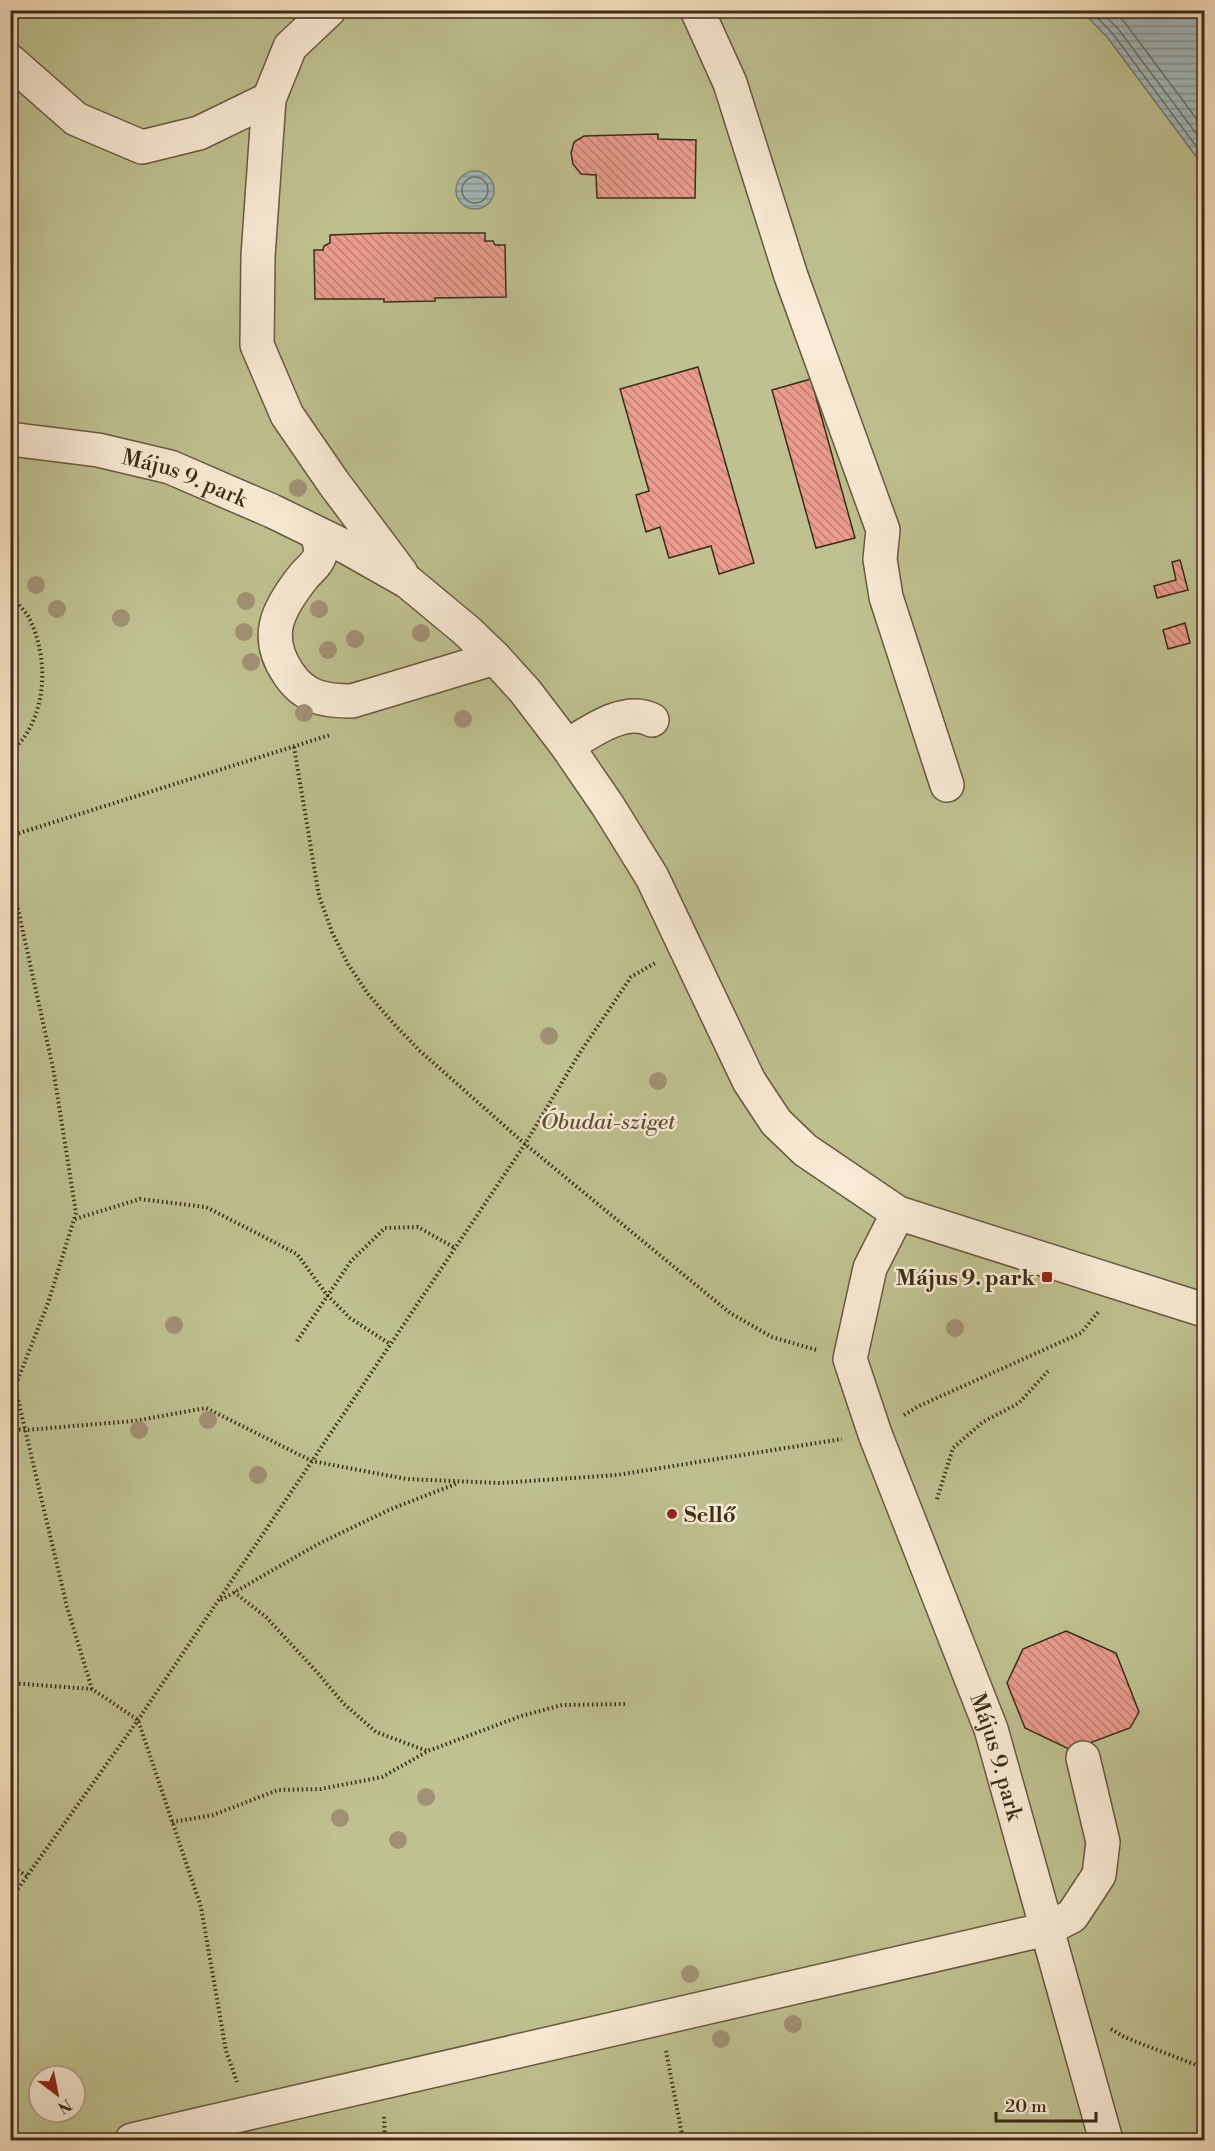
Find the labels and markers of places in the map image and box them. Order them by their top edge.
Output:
place label: Május 9. park [896,1265,1035,1292]
marker: Május 9. park [1040,1270,1054,1284]
place label: Sellő [684,1502,737,1529]
marker: Sellő [665,1507,679,1521]

